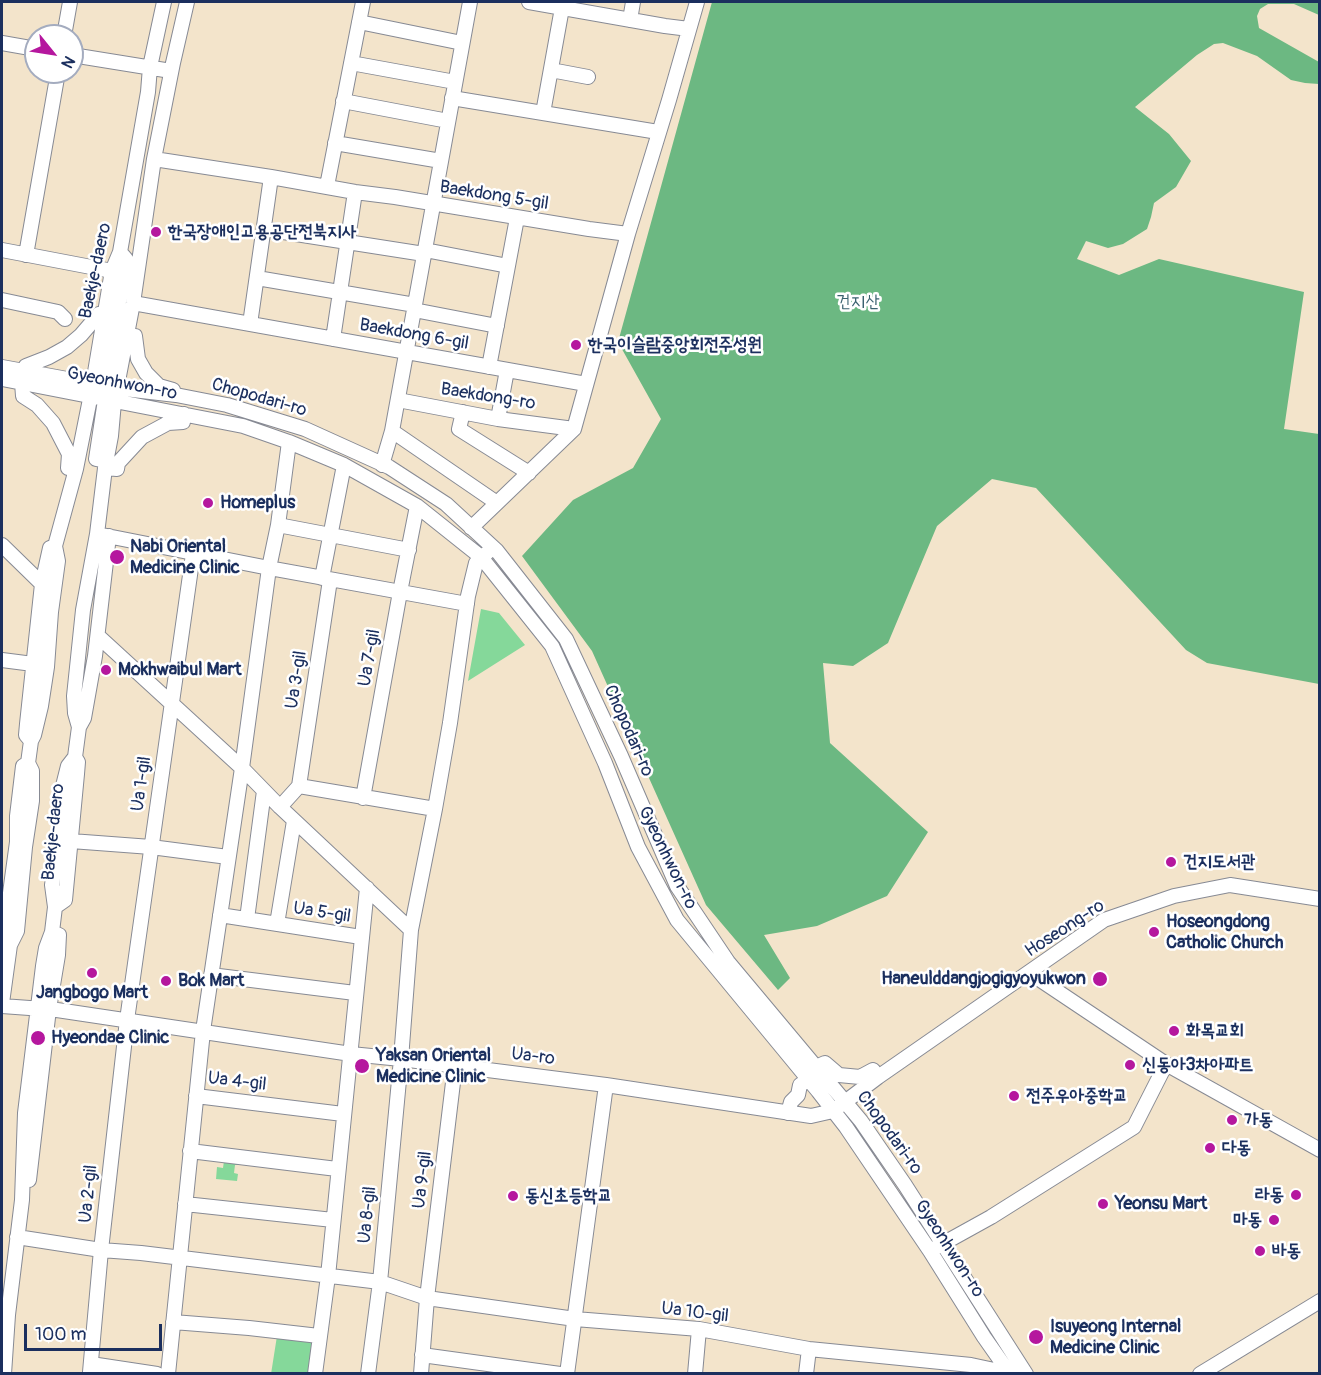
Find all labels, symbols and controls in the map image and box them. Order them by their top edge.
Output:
north arrow [24,24,84,84]
text: N [56,52,79,72]
street label: Baekdong 5-gil [438,177,550,215]
street label: Baekje-daero [75,221,117,321]
place label: 한국장애인고용공단전북지사 [168,221,356,243]
marker: 한국장애인고용공단전북지사 [149,225,163,239]
park label: 건지산 [836,291,880,313]
street label: Baekdong 6-gil [358,315,470,355]
place label: 한국이슬람중앙회전주성원 [588,334,762,356]
marker: 한국이슬람중앙회전주성원 [569,338,583,352]
street label: Gyeonhwon-ro [65,363,179,405]
street label: Chopodari-ro [209,374,309,422]
street label: Baekdong-ro [439,379,537,415]
place label: Homeplus [220,492,295,514]
marker: Homeplus [201,496,215,510]
place label: Nabi Oriental Medicine Clinic [130,536,240,578]
marker: Nabi Oriental Medicine Clinic [108,548,126,566]
street label: Ua 7-gil [354,628,386,688]
street label: Ua 3-gil [282,649,312,711]
place label: Mokhwaibul Mart [118,659,241,681]
marker: Mokhwaibul Mart [99,663,113,677]
street label: Chopodari-ro [598,682,658,780]
street label: Ua 1-gil [127,755,157,813]
street label: Baekje-daero [38,782,70,882]
street label: Gyeonhwon-ro [633,803,701,913]
place label: 건지도서관 [1183,851,1255,873]
marker: 건지도서관 [1164,855,1178,869]
street label: Hoseong-ro [1021,895,1109,963]
street label: Ua 5-gil [292,898,352,928]
place label: Hoseongdong Catholic Church [1166,911,1283,954]
marker: Hoseongdong Catholic Church [1147,925,1161,939]
marker: Jangbogo Mart [85,966,99,980]
place label: Haneulddangjogigyoyukwon [881,968,1086,990]
place label: Bok Mart [178,970,244,992]
marker: Haneulddangjogigyoyukwon [1091,970,1109,988]
marker: Bok Mart [159,974,173,988]
place label: Jangbogo Mart [36,982,148,1004]
place label: 화목교회 [1186,1020,1244,1042]
marker: 화목교회 [1167,1024,1181,1038]
place label: Hyeondae Clinic [51,1027,169,1049]
marker: Hyeondae Clinic [29,1029,47,1047]
street label: Ua-ro [510,1044,556,1070]
place label: Yaksan Oriental Medicine Clinic [376,1045,491,1088]
place label: 신동아3차아파트 [1142,1054,1253,1076]
marker: Yaksan Oriental Medicine Clinic [353,1057,371,1075]
marker: 신동아3차아파트 [1123,1058,1137,1072]
street label: Ua 4-gil [206,1068,268,1096]
place label: 전주우아중학교 [1026,1085,1127,1107]
street label: Chopodari-ro [852,1087,926,1179]
marker: 전주우아중학교 [1007,1089,1021,1103]
place label: 가동 [1244,1109,1273,1131]
marker: 가동 [1225,1113,1239,1127]
place label: 다동 [1222,1137,1251,1159]
marker: 다동 [1203,1141,1217,1155]
street label: Ua 9-gil [409,1150,437,1210]
street label: Ua 2-gil [75,1164,103,1224]
place label: 라동 [1255,1184,1284,1206]
street label: Ua 8-gil [354,1185,382,1245]
place label: 동신초등학교 [525,1185,612,1207]
marker: 라동 [1289,1188,1303,1202]
marker: 동신초등학교 [506,1189,520,1203]
place label: Yeonsu Mart [1115,1193,1207,1215]
street label: Gyeonhwon-ro [910,1196,988,1302]
marker: Yeonsu Mart [1096,1197,1110,1211]
place label: 마동 [1233,1209,1262,1231]
marker: 마동 [1267,1213,1281,1227]
place label: 바동 [1272,1240,1301,1262]
marker: 바동 [1253,1244,1267,1258]
street label: Ua 10-gil [660,1298,730,1328]
scale bar [27,1312,165,1350]
place label: Isuyeong Internal Medicine Clinic [1050,1316,1181,1358]
text: 100 m [35,1323,87,1346]
marker: Isuyeong Internal Medicine Clinic [1027,1328,1045,1346]

